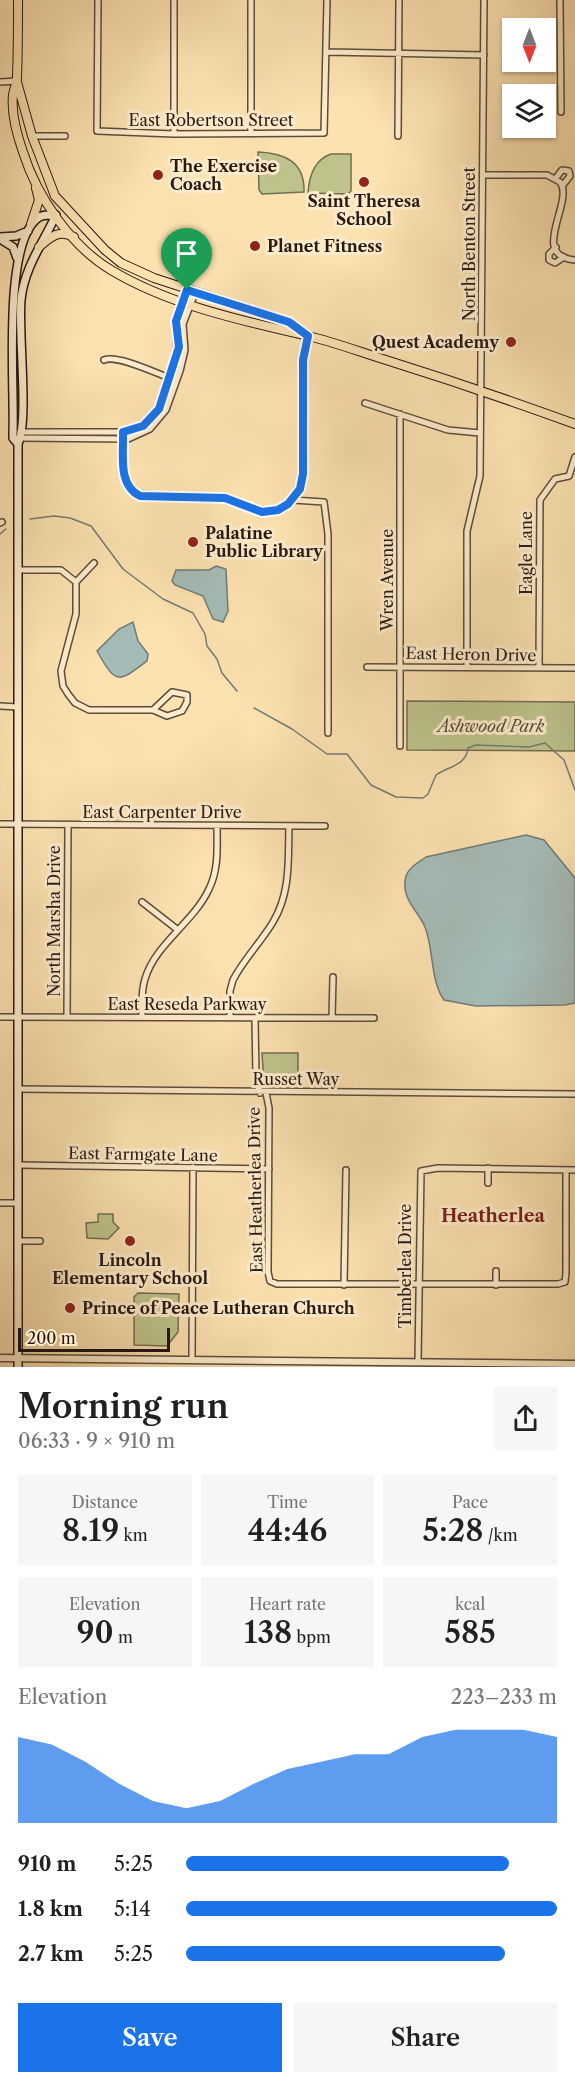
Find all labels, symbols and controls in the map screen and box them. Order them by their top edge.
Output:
north arrow [502,18,556,72]
map controls [502,18,556,138]
button: layers [502,84,556,138]
street label: East Robertson Street [128,110,294,130]
place label: The Exercise Coach [170,156,278,194]
street label: North Benton Street [459,166,479,321]
marker: The Exercise Coach [151,168,165,182]
marker: Saint Theresa School [357,175,371,189]
place label: Saint Theresa School [308,191,421,229]
pin [161,228,212,290]
place label: Planet Fitness [267,236,382,256]
icon: arrive [170,237,203,270]
marker: Planet Fitness [248,239,262,253]
place label: Quest Academy [372,332,500,352]
marker: Quest Academy [504,335,518,349]
street label: Eagle Lane [516,511,536,595]
place label: Palatine Public Library [205,523,324,561]
street label: Wren Avenue [377,529,397,632]
marker: Palatine Public Library [186,535,200,549]
street label: East Heron Drive [405,643,537,665]
park label: Ashwood Park [435,716,545,736]
street label: East Carpenter Drive [82,802,242,822]
street label: North Marsha Drive [44,845,64,997]
street label: East Reseda Parkway [107,994,268,1014]
street label: Russet Way [253,1069,340,1089]
street label: East Heatherlea Drive [244,1107,266,1273]
street label: East Farmgate Lane [68,1143,218,1165]
street label: Timberlea Drive [395,1204,415,1328]
district label: Heatherlea [441,1205,546,1227]
marker: Lincoln Elementary School [123,1234,137,1248]
place label: Lincoln Elementary School [52,1250,208,1288]
place label: Prince of Peace Lutheran Church [82,1298,355,1318]
marker: Prince of Peace Lutheran Church [63,1301,77,1315]
scale bar [18,1325,170,1352]
text: 200 m [27,1328,76,1348]
text: Morning run [18,1386,229,1427]
button: share [494,1387,557,1450]
text: 06:33 · 9 × 910 m [18,1429,175,1453]
text: Distance [72,1492,138,1512]
text: Time [267,1492,308,1512]
text: Pace [452,1492,488,1512]
text: 8.19 [62,1512,119,1549]
text: 44:46 [248,1512,327,1549]
text: 5:28 [423,1512,484,1549]
text: km [119,1525,148,1545]
text: /km [484,1525,518,1545]
text: Elevation [69,1594,141,1614]
text: Heart rate [249,1594,326,1614]
text: kcal [455,1594,485,1614]
text: 90 [77,1614,114,1651]
text: 138 [244,1614,292,1651]
text: 585 [445,1614,496,1651]
text: m [114,1627,133,1647]
text: bpm [292,1627,331,1647]
text: Elevation [18,1685,107,1709]
text: 223–233 m [451,1685,557,1709]
text: 910 m [18,1852,76,1876]
text: 5:25 [114,1852,153,1876]
text: 1.8 km [18,1897,83,1921]
text: 5:14 [114,1897,150,1921]
text: 2.7 km [18,1942,84,1966]
text: 5:25 [114,1942,153,1966]
button: Save [18,2003,282,2072]
button: Share [294,2003,557,2072]

